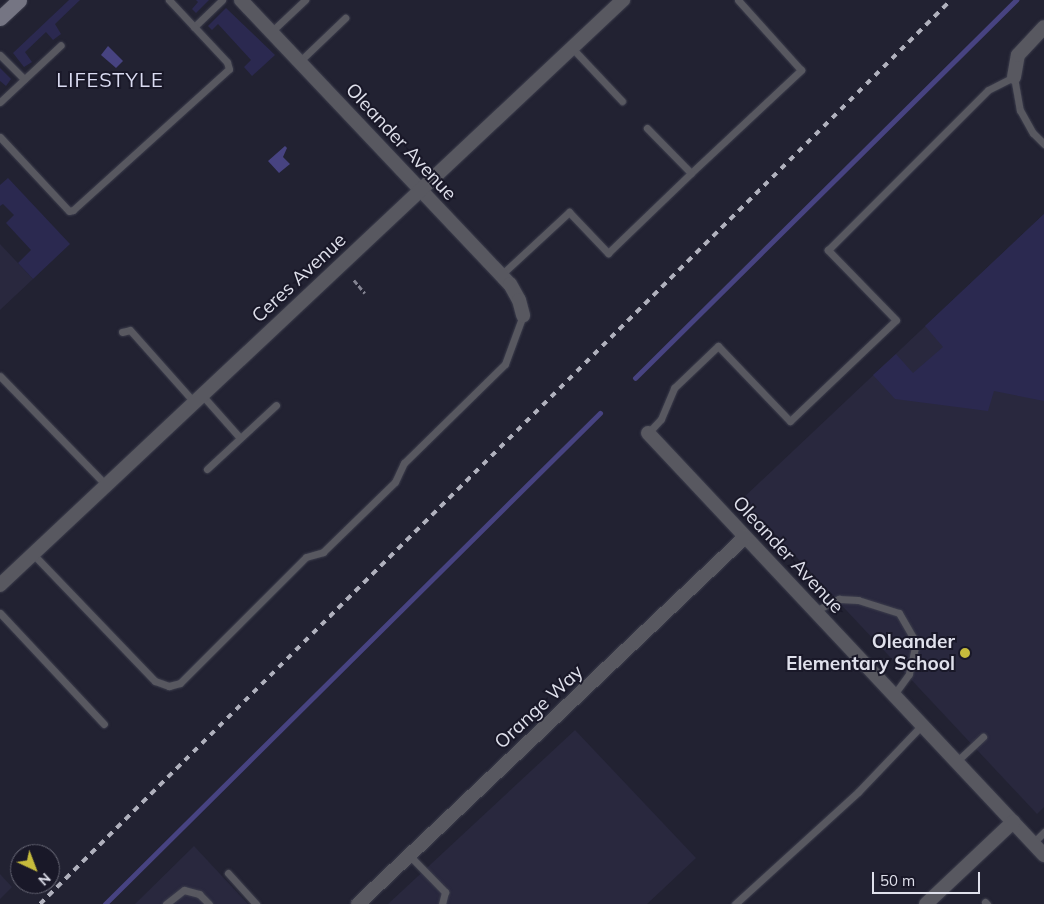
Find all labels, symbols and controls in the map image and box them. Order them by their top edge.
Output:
district label: LIFESTYLE [55,67,165,91]
street label: Oleander Avenue [341,79,461,205]
street label: Ceres Avenue [247,229,351,327]
street label: Oleander Avenue [728,492,848,618]
place label: Oleander Elementary School [786,631,955,675]
marker: Oleander Elementary School [959,647,971,659]
street label: Orange Way [490,660,588,754]
north arrow [10,844,60,894]
scale bar [874,862,982,894]
text: N [35,869,55,889]
text: 50 m [880,871,915,890]

